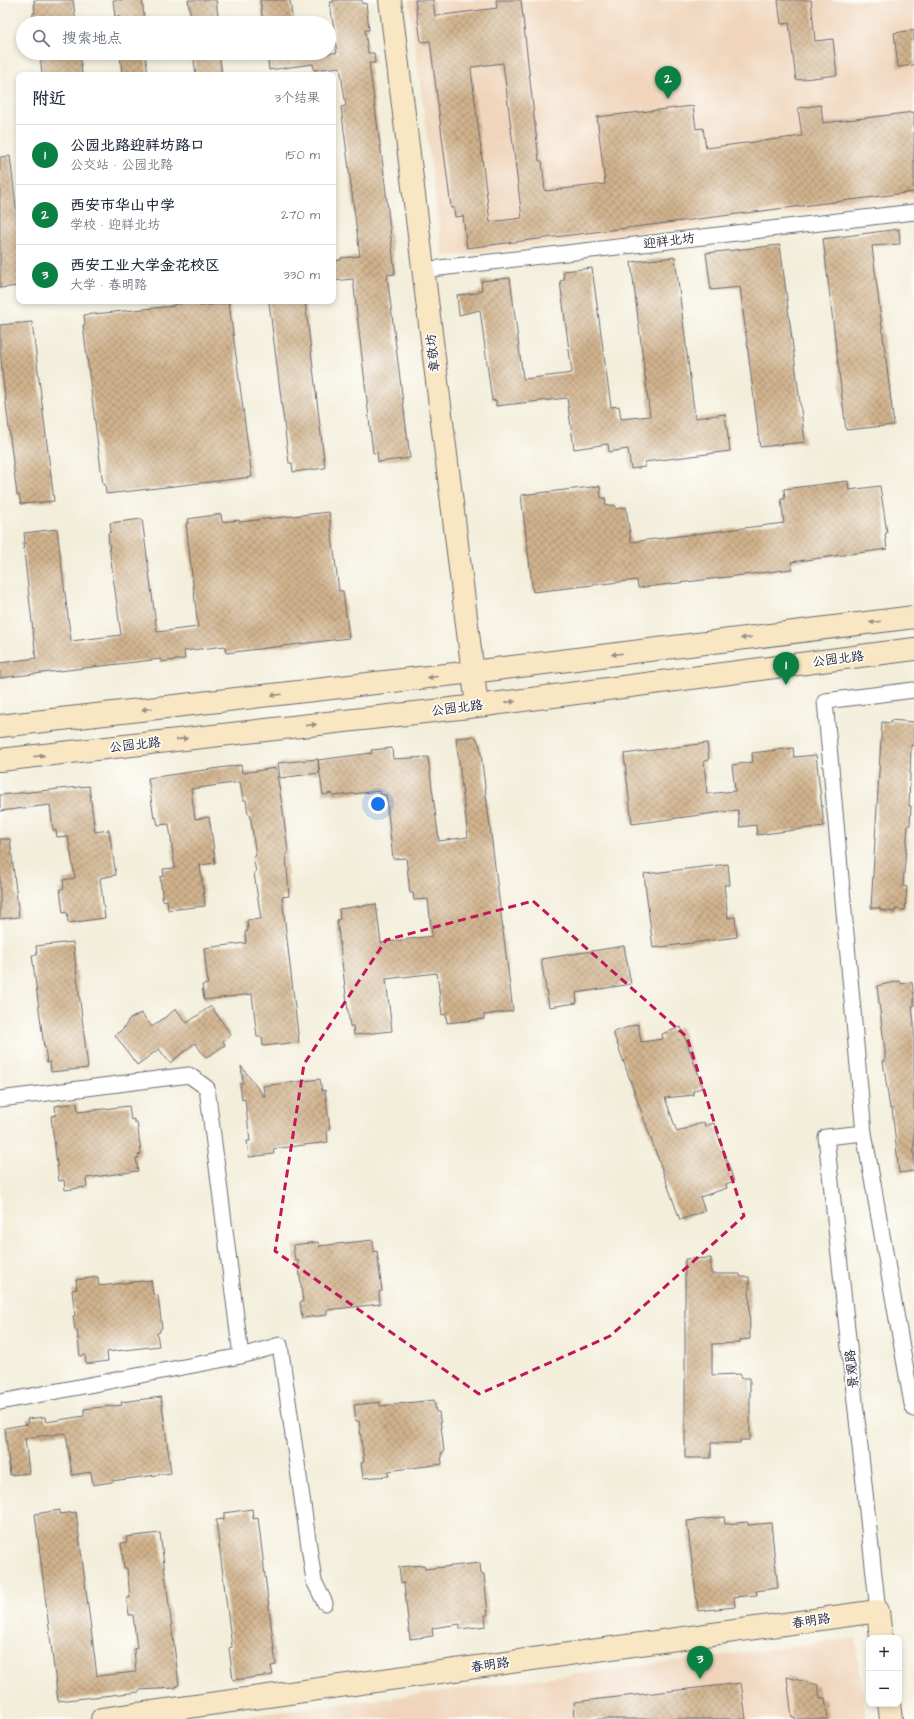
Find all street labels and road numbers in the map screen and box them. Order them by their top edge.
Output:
street label: 迎祥北坊 [642,229,696,253]
street label: 章敬坊 [422,333,444,373]
street label: 公园北路 [811,647,865,671]
street label: 公园北路 [430,696,484,720]
street label: 公园北路 [108,733,162,757]
street label: 景观路 [841,1349,863,1389]
street label: 春明路 [790,1609,832,1633]
street label: 春明路 [469,1653,511,1677]

